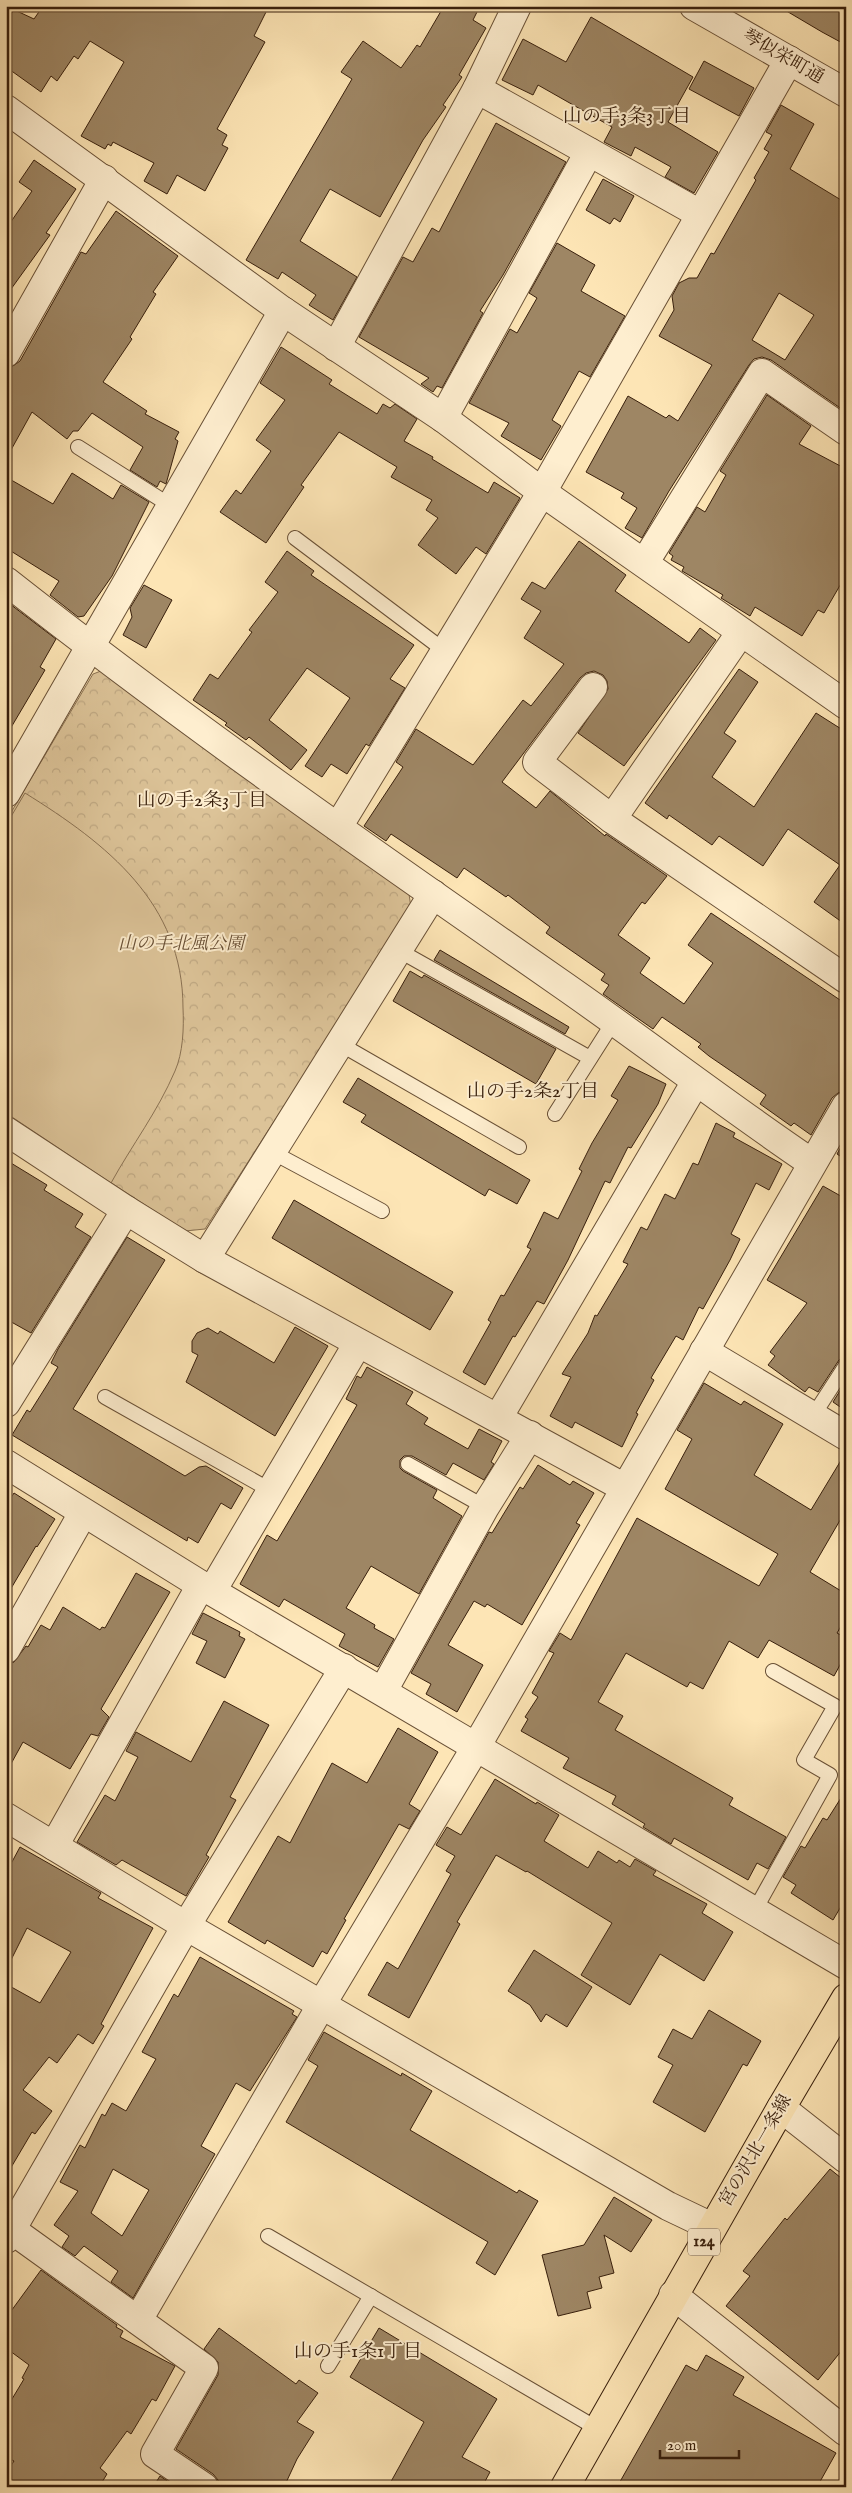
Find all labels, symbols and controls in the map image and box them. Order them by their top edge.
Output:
street label: 琴似栄町通 [738,25,828,89]
district label: 山の手3条3丁目 [563,105,691,129]
district label: 山の手2条3丁目 [137,789,267,813]
park label: 山の手北風公園 [118,933,247,956]
district label: 山の手2条2丁目 [467,1080,599,1104]
street label: 宮の沢北一条線 [715,2091,797,2211]
road number: 124 [688,2228,720,2256]
district label: 山の手1条1丁目 [294,2340,422,2364]
scale bar [660,2428,738,2460]
text: 20 m [667,2436,697,2455]

